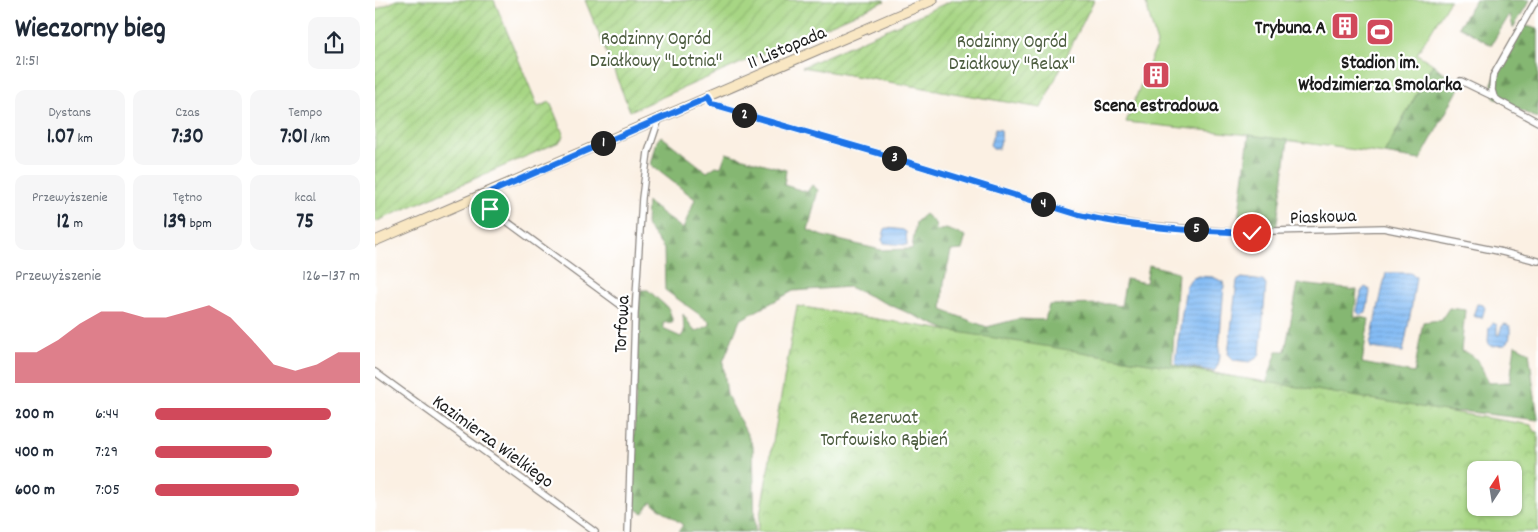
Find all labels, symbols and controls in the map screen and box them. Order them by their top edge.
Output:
text: Wieczorny bieg [15,11,166,51]
building icon: Trybuna A [1330,11,1360,41]
place label: Trybuna A [1255,16,1326,43]
button: share [308,17,360,69]
sports icon: Stadion im. Włodzimierza Smolarka [1365,17,1395,47]
street label: 11 Listopada [744,20,832,78]
park label: Rodzinny Ogród Działkowy "Lotnia" [590,27,722,76]
park label: Rodzinny Ogród Działkowy "Relax" [949,30,1075,79]
text: 21:51 [15,50,39,73]
place label: Stadion im. Włodzimierza Smolarka [1298,51,1463,100]
building icon: Scena estradowa [1141,60,1171,90]
place label: Scena estradowa [1094,94,1219,121]
pin: 2 [731,102,757,128]
text: Dystans [48,103,91,123]
text: Czas [175,103,200,123]
text: Tempo [288,103,322,123]
text: 2 [741,105,748,125]
text: 1.07 [47,123,74,153]
text: 7:30 [171,123,204,153]
text: 7:01 [280,123,308,153]
text: km [74,129,93,149]
text: /km [308,129,330,149]
pin: 1 [591,130,615,156]
text: 1 [602,133,605,153]
pin: 3 [881,146,907,170]
text: 3 [891,148,898,168]
text: Przewyższenie [32,188,108,208]
text: Tętno [173,188,202,208]
text: kcal [295,188,316,208]
pin [469,188,511,230]
pin: 4 [1031,192,1055,216]
text: 4 [1041,194,1046,214]
icon: arrive [476,195,504,223]
street label: Piaskowa [1289,204,1358,233]
text: 12 [57,208,70,238]
text: 139 [163,208,187,238]
text: 75 [296,208,314,238]
pin [1231,212,1273,254]
text: m [70,214,83,234]
text: bpm [187,214,212,234]
pin: 5 [1183,216,1209,242]
text: 5 [1193,219,1200,239]
icon: check [1238,219,1266,247]
text: Przewyższenie [15,265,101,288]
text: 126–137 m [302,265,360,288]
street label: Torfowa [609,294,639,354]
street label: Kazimierza Wielkiego [426,389,558,496]
text: 200 m [15,403,54,426]
text: 6:44 [95,403,119,426]
park label: Rezerwat Torfowisko Rąbień [820,406,948,455]
text: 400 m [15,441,54,464]
text: 7:29 [95,441,118,464]
north arrow [1467,461,1523,516]
map controls [1467,461,1522,516]
text: 600 m [15,479,55,502]
text: 7:05 [95,479,120,502]

